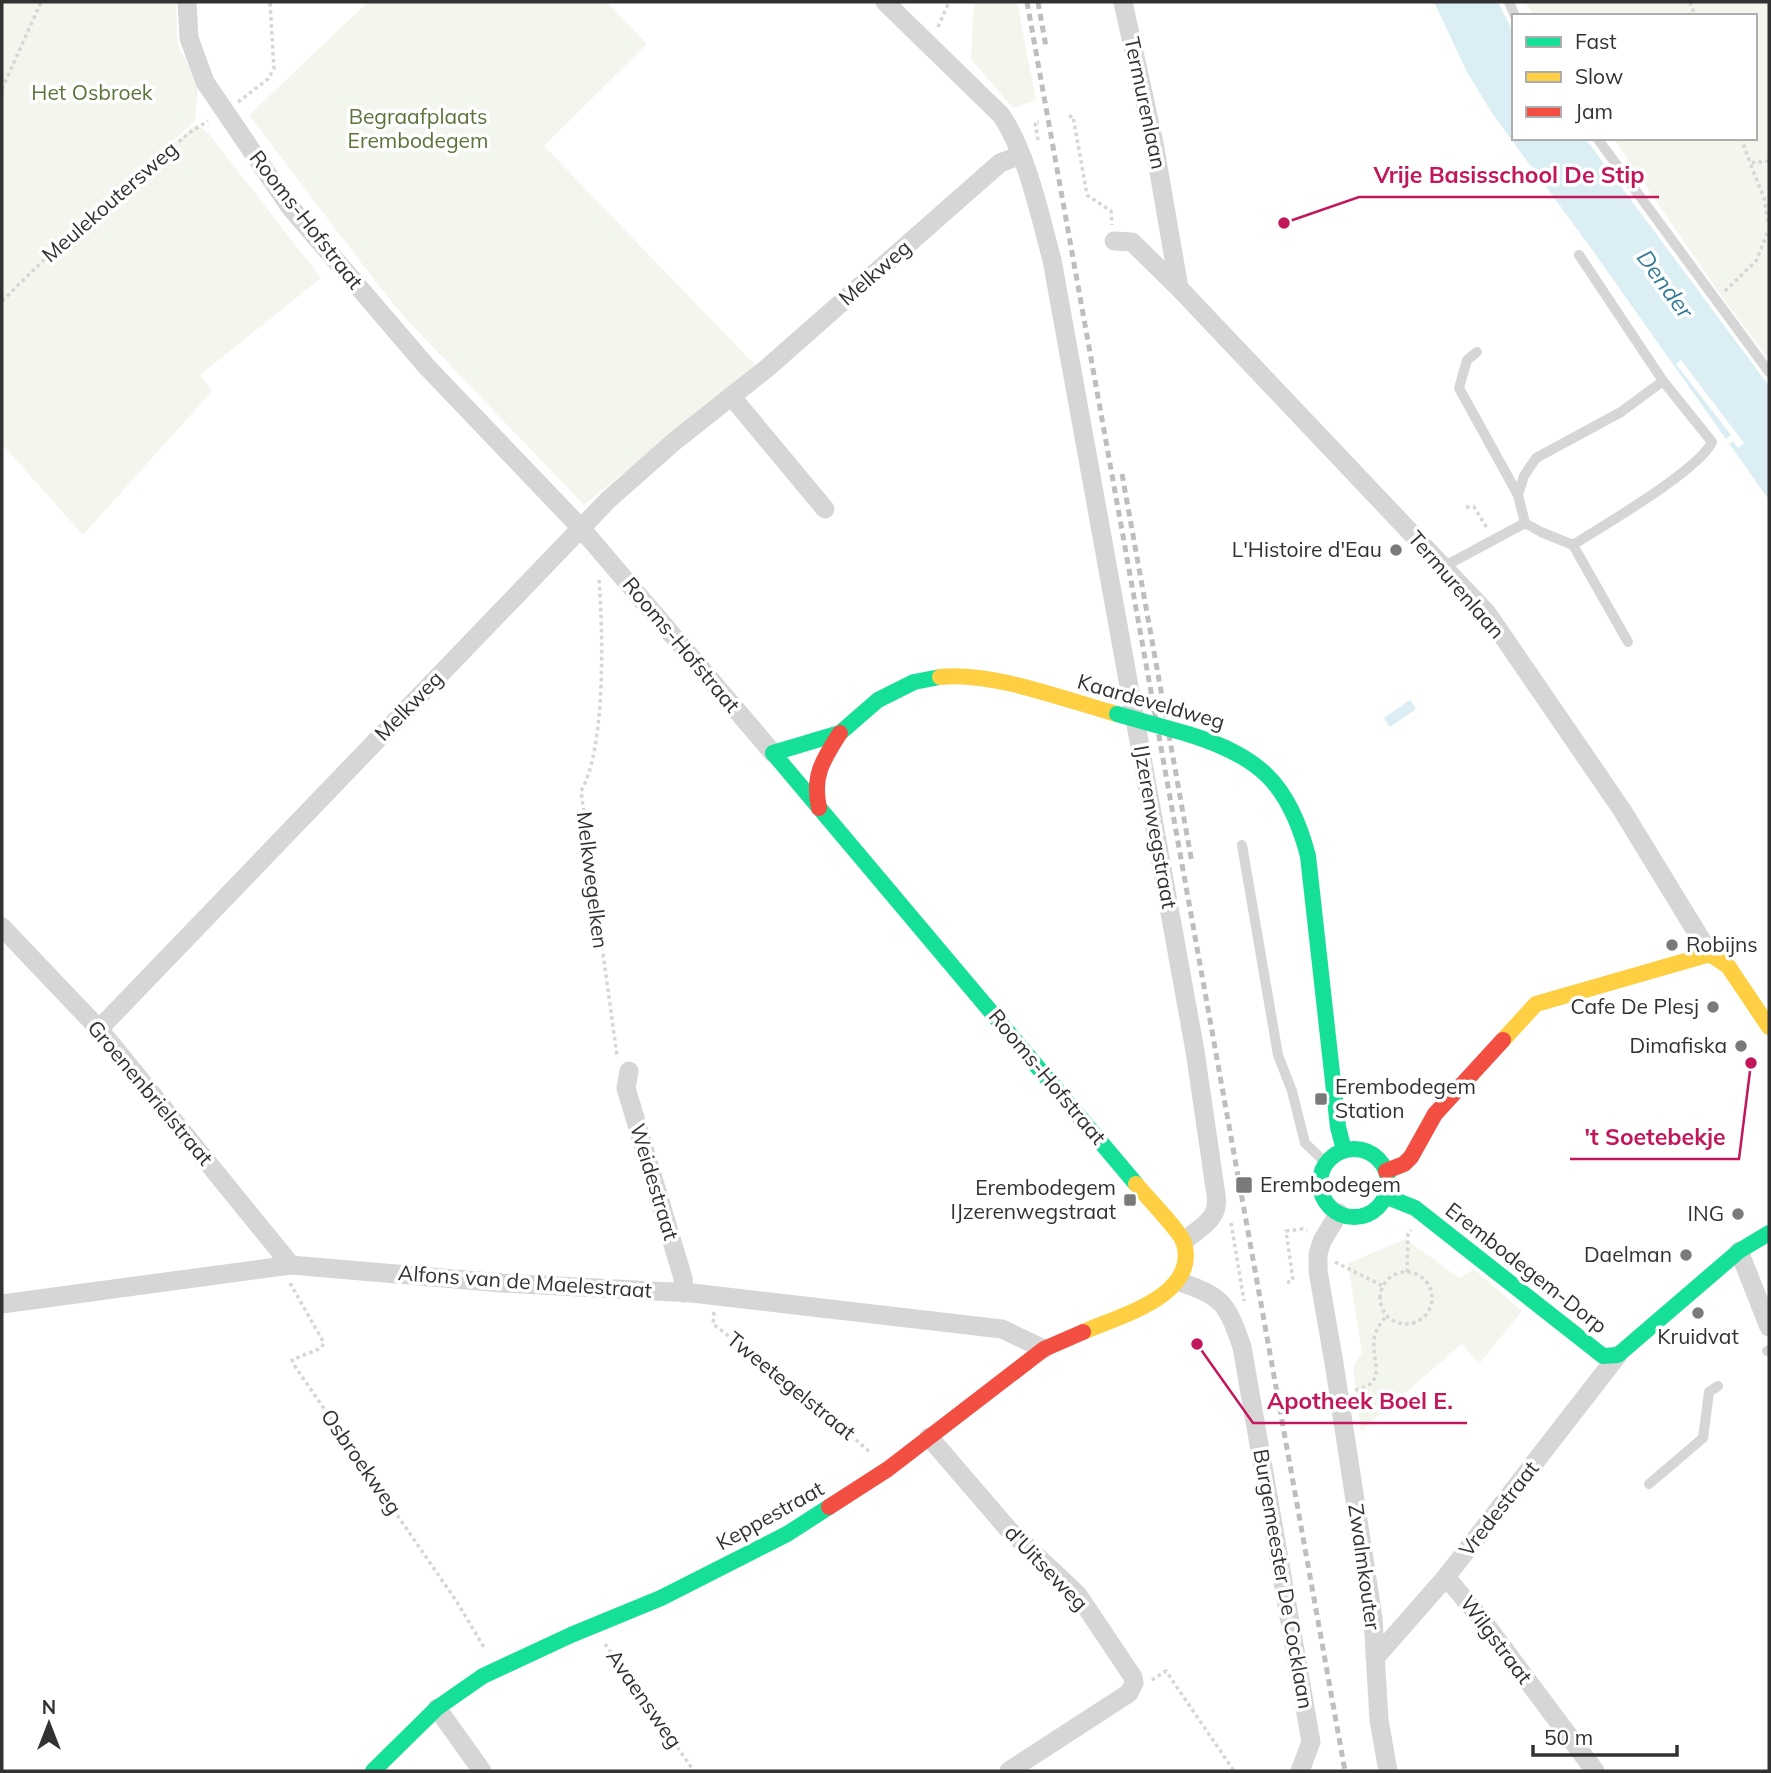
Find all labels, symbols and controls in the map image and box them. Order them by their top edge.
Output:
legend [1512,14,1757,140]
text: Fast [1575,28,1617,54]
street label: Termurenlaan [1119,34,1173,171]
text: Slow [1575,63,1623,89]
park label: Het Osbroek [31,79,153,105]
text: Jam [1575,98,1613,124]
park label: Begraafplaats Erembodegem [348,103,488,153]
street label: Meulekoutersweg [36,135,182,267]
street label: Rooms-Hofstraat [245,145,369,294]
callout: Vrije Basisschool De Stip [1359,153,1659,197]
text: Vrije Basisschool De Stip [1372,160,1645,189]
street label: Melkweg [833,234,916,311]
water label: Dender [1631,244,1701,325]
street label: Termurenlaan [1403,525,1511,644]
place label: L'Histoire d'Eau [1232,536,1382,562]
marker: L'Histoire d'Eau [1388,542,1404,558]
street label: Rooms-Hofstraat [618,571,746,717]
street label: Melkweg [369,665,448,746]
street label: Kaardeveldweg [1075,668,1228,734]
street label: IJzerenwegstraat [1129,743,1183,911]
street label: Melkwegelken [572,810,614,950]
place label: Robijns [1686,931,1758,957]
marker: Robijns [1664,937,1680,953]
place label: Cafe De Plesj [1571,993,1699,1019]
marker: Cafe De Plesj [1705,999,1721,1015]
street label: Rooms-Hofstraat [984,1003,1112,1149]
street label: Groenenbrielstraat [82,1014,219,1170]
place label: Dimafiska [1629,1032,1727,1058]
marker: Dimafiska [1733,1038,1749,1054]
place label: Erembodegem Station [1335,1073,1476,1123]
marker: Erembodegem Station [1313,1091,1329,1107]
callout: 't Soetebekje [1570,1115,1739,1159]
street label: Weidestraat [625,1120,685,1243]
text: 't Soetebekje [1585,1122,1726,1151]
place label: Erembodegem [1260,1171,1401,1197]
place label: Erembodegem IJzerenwegstraat [951,1174,1116,1224]
marker: Erembodegem [1234,1175,1254,1195]
marker: Erembodegem IJzerenwegstraat [1122,1192,1138,1208]
street label: Erembodegem-Dorp [1441,1196,1613,1338]
place label: ING [1688,1200,1724,1226]
marker: ING [1730,1206,1746,1222]
place label: Daelman [1584,1241,1672,1267]
marker: Daelman [1678,1247,1694,1263]
street label: Alfons van de Maelestraat [397,1259,653,1303]
marker: Kruidvat [1690,1305,1706,1321]
place label: Kruidvat [1657,1323,1739,1349]
street label: Tweetegelstraat [722,1325,861,1445]
callout: Apotheek Boel E. [1253,1379,1467,1423]
text: Apotheek Boel E. [1267,1386,1453,1415]
street label: Osbroekweg [316,1404,408,1519]
street label: Burgemeester De Cocklaan [1248,1447,1320,1711]
street label: Vredestraat [1453,1455,1544,1561]
street label: Keppestraat [711,1475,828,1555]
street label: Zwalmkouter [1343,1502,1387,1632]
street label: d'Uitseweg [1000,1519,1094,1615]
street label: Wilgstraat [1455,1590,1538,1689]
street label: Avaensweg [601,1644,688,1753]
north arrow [14,1689,84,1759]
text: N [42,1695,56,1719]
scale bar [1533,1714,1676,1758]
text: 50 m [1544,1724,1593,1750]

